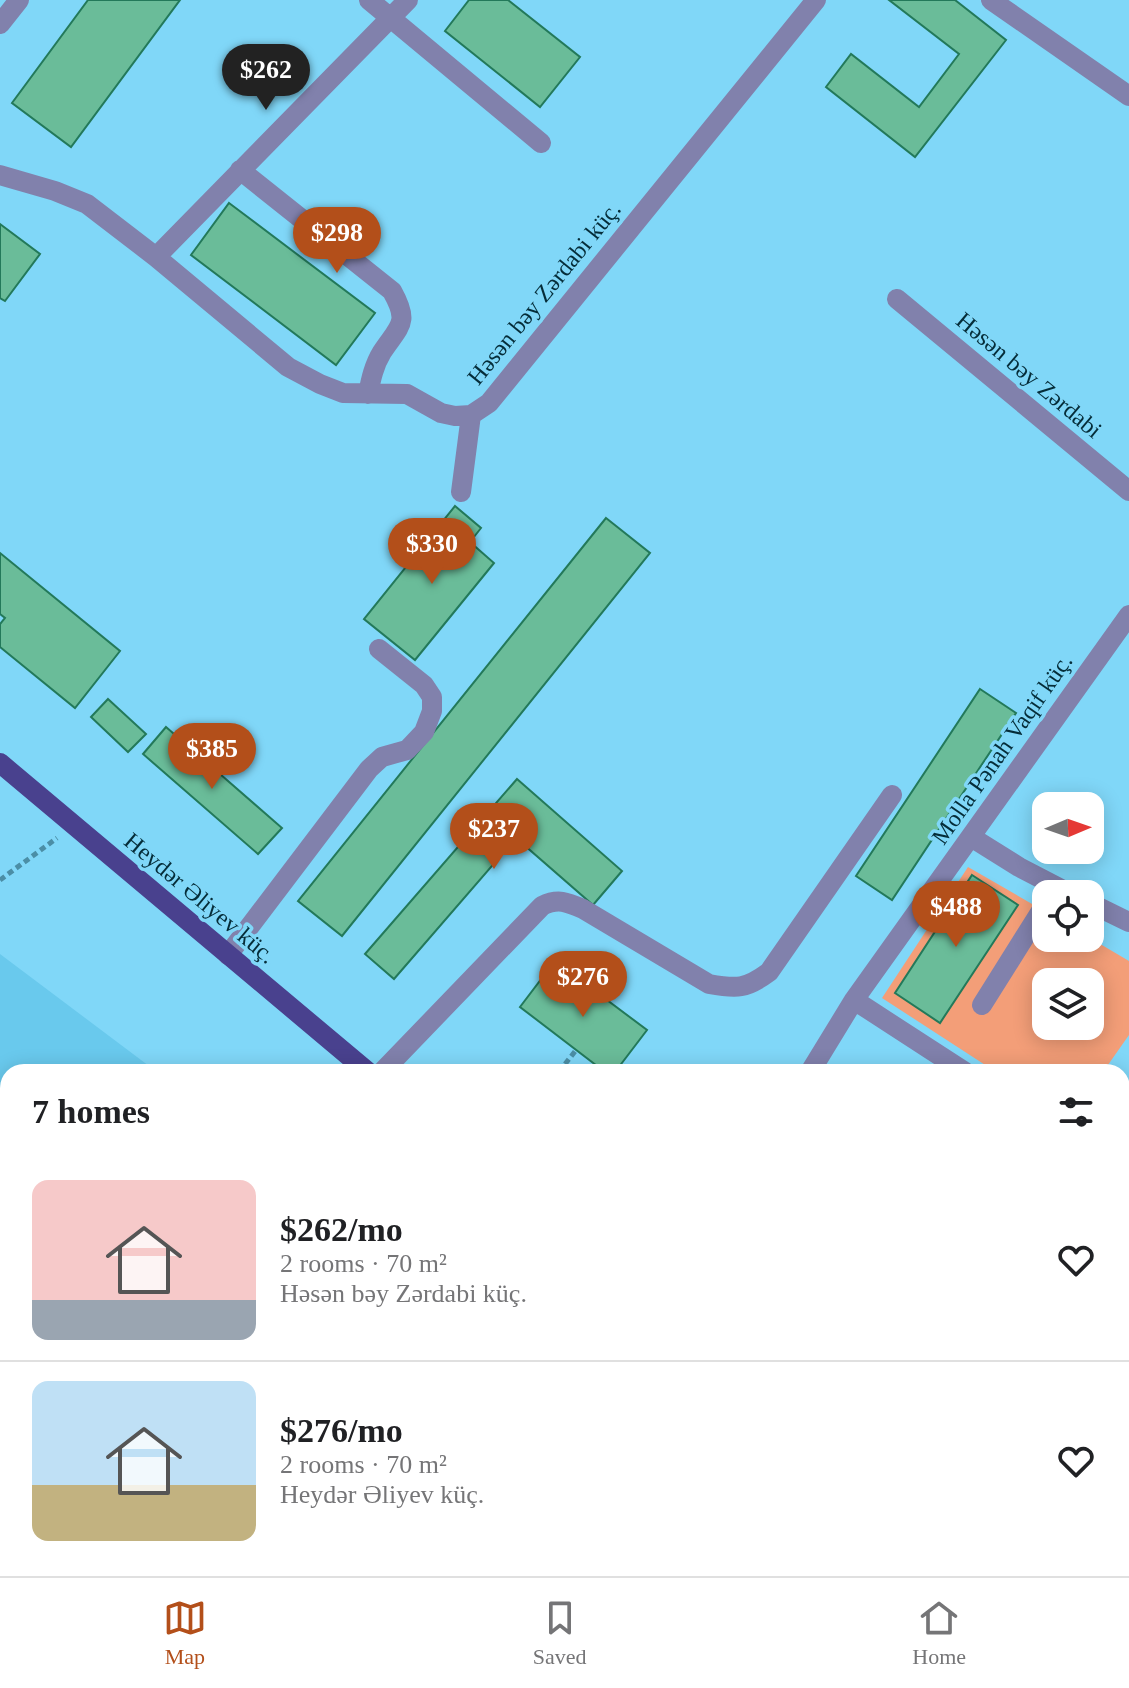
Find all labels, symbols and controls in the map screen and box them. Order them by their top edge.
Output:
pin: $262 [219,44,313,112]
text: $262 [240,55,292,84]
street label: Həsən bəy Zərdabi küç. [462,196,626,390]
pin: $298 [290,207,384,275]
text: $298 [311,218,363,247]
street label: Həsən bəy Zərdabi [951,307,1107,443]
pin: $330 [385,518,479,586]
text: $330 [406,529,458,558]
street label: Molla Pənah Vaqif küç. [926,649,1078,849]
pin: $385 [165,723,259,791]
text: $385 [186,734,238,763]
north arrow [1032,792,1104,864]
map controls [1032,792,1104,1040]
pin: $237 [447,803,541,871]
text: $237 [468,814,520,843]
street label: Heydər Əliyev küç. [119,827,281,969]
button: locate [1032,880,1104,952]
pin: $488 [909,881,1003,949]
text: $488 [930,892,982,921]
pin: $276 [536,951,630,1019]
text: $276 [557,962,609,991]
button: layers [1032,968,1104,1040]
icon: filters [1054,1090,1098,1134]
text: 7 homes [32,1093,150,1130]
text: $262/mo [280,1211,403,1248]
icon: home [96,1212,192,1308]
icon: heart [1054,1238,1098,1282]
text: 2 rooms · 70 m² [280,1249,447,1278]
text: Həsən bəy Zərdabi küç. [280,1279,527,1308]
text: $276/mo [280,1412,403,1449]
icon: home [96,1413,192,1509]
icon: heart [1054,1439,1098,1483]
text: 2 rooms · 70 m² [280,1450,447,1479]
text: Heydər Əliyev küç. [280,1480,484,1509]
tab: Map [163,1596,207,1670]
tab: Saved [533,1596,586,1670]
tab: Home [912,1596,966,1670]

